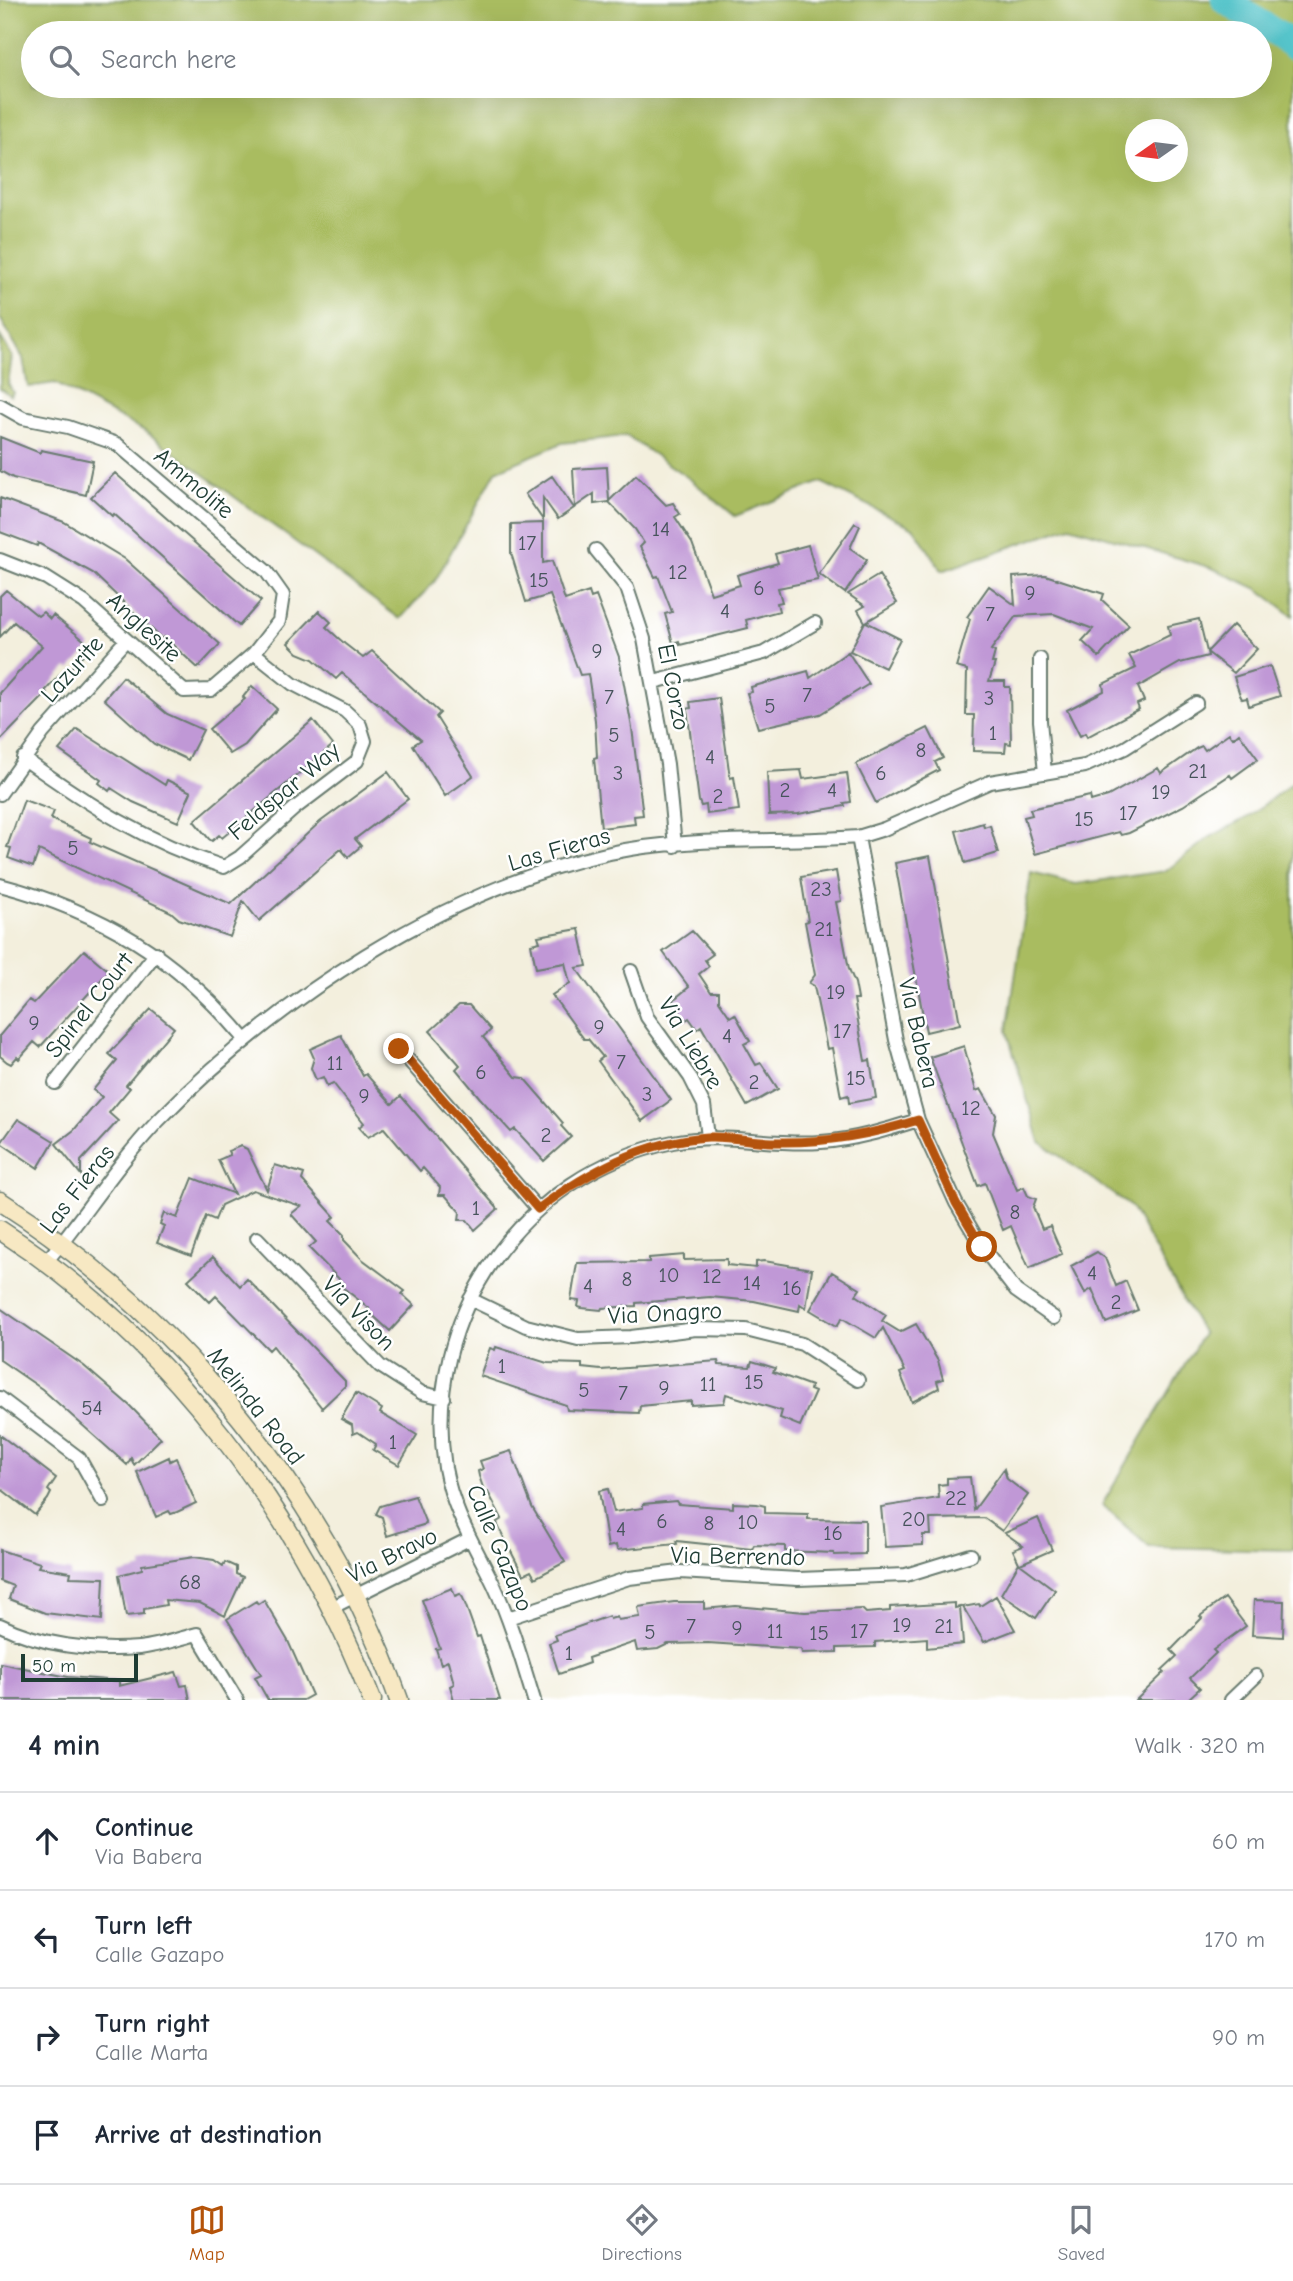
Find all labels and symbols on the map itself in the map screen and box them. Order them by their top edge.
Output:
north arrow [1125,119,1188,182]
street label: Ammolite [149,442,239,524]
house number: 14 [652,517,670,541]
house number: 17 [518,531,536,555]
house number: 12 [668,560,688,584]
house number: 15 [529,568,549,592]
house number: 6 [753,576,765,600]
house number: 9 [1024,581,1036,605]
street label: Anglesite [101,586,187,668]
house number: 4 [720,599,730,623]
house number: 7 [985,602,995,626]
street label: Lazurite [35,630,109,708]
house number: 9 [591,639,603,663]
street label: El Corzo [652,641,696,733]
house number: 7 [802,683,812,707]
house number: 7 [604,685,614,709]
house number: 3 [984,686,994,710]
house number: 5 [764,694,776,718]
house number: 1 [989,721,997,745]
house number: 5 [608,723,620,747]
street label: Feldspar Way [222,736,346,846]
house number: 8 [916,738,926,762]
house number: 4 [705,745,715,769]
house number: 21 [1188,759,1208,783]
house number: 3 [613,761,623,785]
house number: 6 [875,761,887,785]
house number: 2 [780,778,790,802]
house number: 4 [827,778,837,802]
house number: 19 [1151,780,1171,804]
house number: 2 [713,784,723,808]
house number: 17 [1119,801,1137,825]
house number: 15 [1074,807,1094,831]
street label: Las Fieras [505,821,613,877]
house number: 5 [67,836,79,860]
house number: 23 [810,877,832,901]
house number: 21 [814,917,834,941]
street label: Spinel Court [39,946,140,1063]
street label: Via Babera [893,975,945,1091]
house number: 19 [826,980,846,1004]
street label: Via Liebre [653,992,729,1094]
house number: 9 [28,1011,40,1035]
house number: 9 [593,1015,605,1039]
house number: 17 [833,1019,851,1043]
house number: 4 [722,1024,732,1048]
route end [383,1033,414,1064]
house number: 7 [616,1050,626,1074]
house number: 11 [327,1051,343,1075]
house number: 6 [475,1060,487,1084]
house number: 15 [846,1066,866,1090]
house number: 2 [749,1070,759,1094]
house number: 3 [642,1082,652,1106]
house number: 9 [358,1084,370,1108]
house number: 12 [961,1096,981,1120]
house number: 2 [541,1123,551,1147]
street label: Las Fieras [34,1139,120,1239]
house number: 1 [472,1196,480,1220]
house number: 8 [1010,1200,1020,1224]
route start [966,1231,997,1262]
house number: 4 [1087,1261,1097,1285]
house number: 10 [658,1263,680,1287]
house number: 12 [702,1264,722,1288]
house number: 8 [622,1267,632,1291]
street label: Via Vison [317,1270,401,1356]
house number: 14 [743,1271,761,1295]
house number: 4 [583,1274,593,1298]
house number: 16 [782,1276,802,1300]
house number: 2 [1111,1290,1121,1314]
street label: Via Onagro [607,1296,723,1330]
street label: Melinda Road [202,1342,310,1470]
house number: 1 [498,1354,506,1378]
house number: 15 [744,1370,764,1394]
house number: 11 [700,1372,716,1396]
house number: 9 [658,1376,670,1400]
house number: 5 [578,1378,590,1402]
house number: 7 [618,1381,628,1405]
house number: 54 [81,1396,103,1420]
house number: 1 [389,1430,397,1454]
street label: Calle Gazapo [461,1480,539,1616]
house number: 22 [945,1486,967,1510]
house number: 20 [902,1507,926,1531]
house number: 6 [656,1509,668,1533]
house number: 10 [737,1510,759,1534]
house number: 8 [704,1511,714,1535]
house number: 4 [616,1517,626,1541]
street label: Via Bravo [342,1521,442,1589]
house number: 16 [823,1521,843,1545]
street label: Via Berrendo [670,1541,806,1571]
house number: 68 [179,1570,201,1594]
house number: 19 [892,1613,912,1637]
house number: 7 [686,1614,696,1638]
house number: 21 [934,1614,954,1638]
house number: 9 [731,1616,743,1640]
house number: 11 [767,1619,783,1643]
house number: 17 [850,1619,868,1643]
house number: 5 [644,1620,656,1644]
house number: 15 [809,1621,829,1645]
house number: 1 [565,1641,573,1665]
scale bar [21,1651,138,1683]

